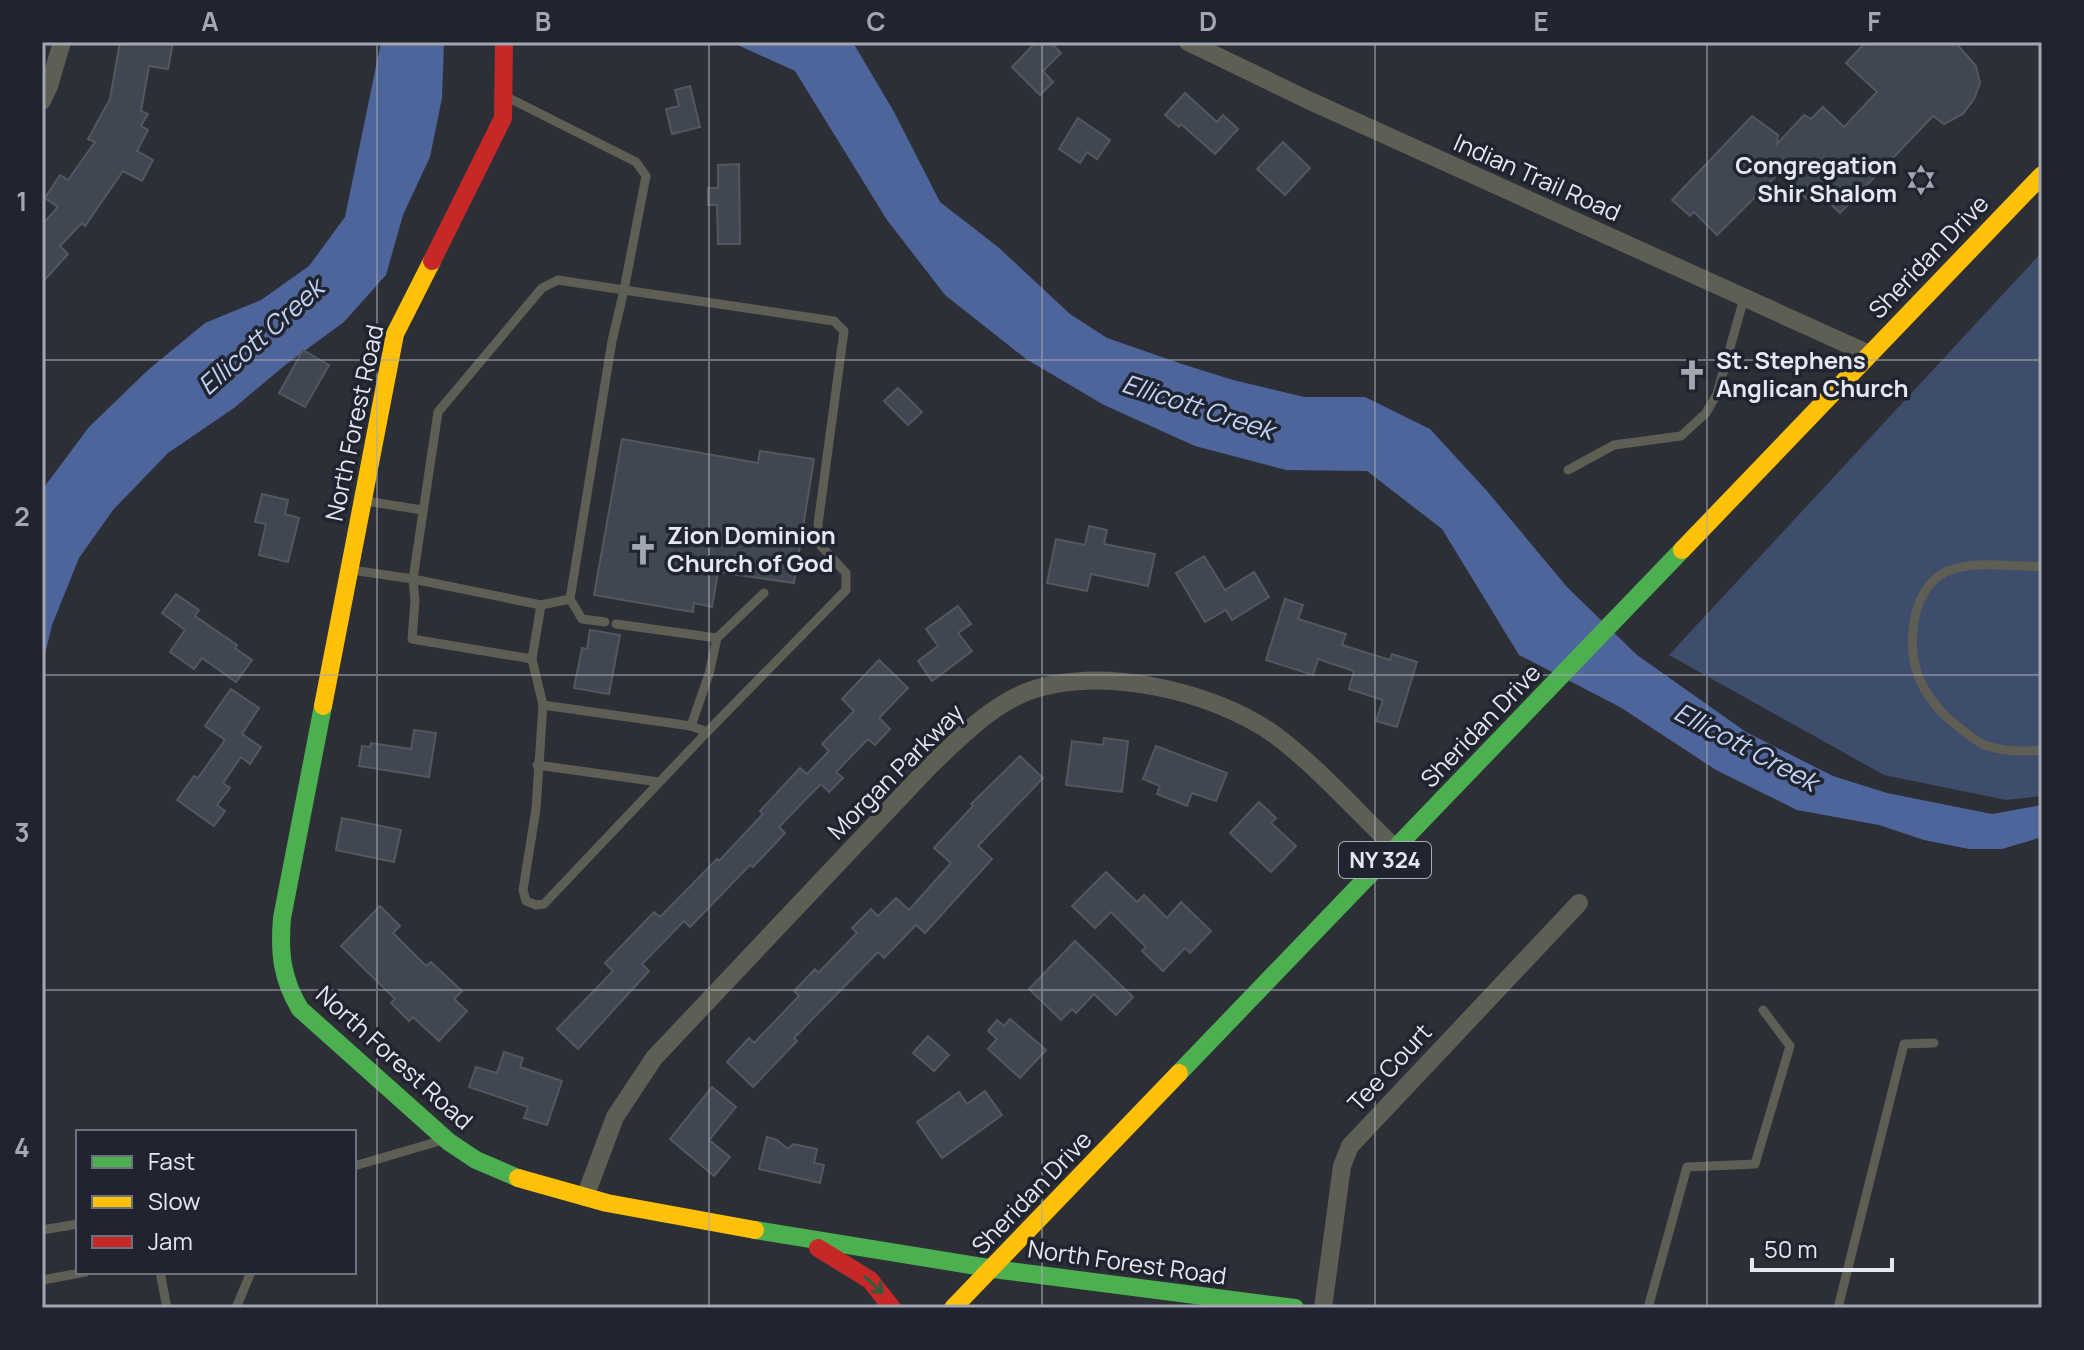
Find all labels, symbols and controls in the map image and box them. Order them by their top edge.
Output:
text: A [201,3,219,39]
text: B [535,3,551,39]
text: C [866,3,886,39]
text: D [1199,3,1217,39]
text: E [1533,3,1549,39]
text: F [1867,3,1881,39]
street label: Indian Trail Road [1449,125,1626,228]
place label: Congregation Shir Shalom [1735,148,1897,209]
synagogue icon: Congregation Shir Shalom [1904,163,1938,197]
text: 1 [16,183,28,219]
street label: Sheridan Drive [1860,187,1995,325]
water label: Ellicott Creek [190,267,334,402]
street label: North Forest Road [317,321,390,524]
place label: St. Stephens Anglican Church [1716,343,1909,404]
church icon: St. Stephens Anglican Church [1675,358,1709,392]
water label: Ellicott Creek [1118,365,1283,449]
text: 2 [14,498,30,534]
place label: Zion Dominion Church of God [667,518,836,579]
church icon: Zion Dominion Church of God [626,533,660,567]
street label: Sheridan Drive [1412,656,1547,794]
water label: Ellicott Creek [1668,693,1828,801]
street label: Morgan Parkway [820,695,970,846]
text: 3 [14,814,30,850]
road number: NY 324 [1339,842,1431,878]
street label: North Forest Road [310,978,480,1136]
street label: Tee Court [1340,1016,1438,1118]
street label: Sheridan Drive [963,1123,1098,1261]
text: 4 [14,1129,30,1165]
legend [76,1130,356,1274]
text: Fast [148,1144,195,1177]
text: Slow [148,1184,201,1217]
scale bar [1752,1222,1892,1272]
text: Jam [148,1224,193,1257]
street label: North Forest Road [1026,1231,1229,1292]
text: 50 m [1764,1232,1818,1265]
one-way arrow [864,1275,884,1293]

